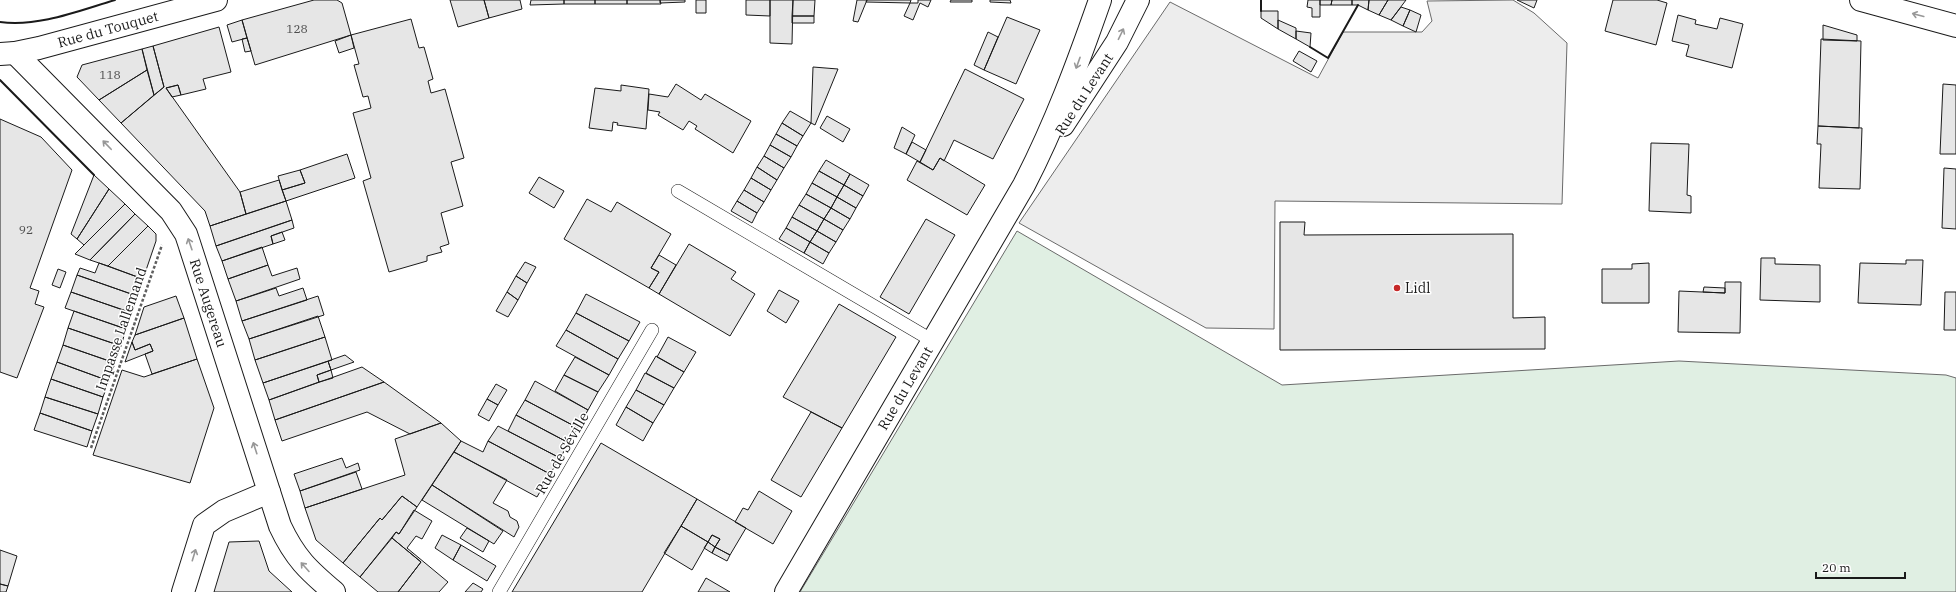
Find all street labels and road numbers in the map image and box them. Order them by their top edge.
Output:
street label: Rue du Touquet [56,7,160,52]
street label: Rue du Levant [1051,50,1117,138]
street label: Rue Augereau [186,256,231,350]
street label: Impasse Lallemand [91,265,151,393]
street label: Rue du Levant [874,343,937,433]
street label: Rue de Séville [531,409,593,497]

